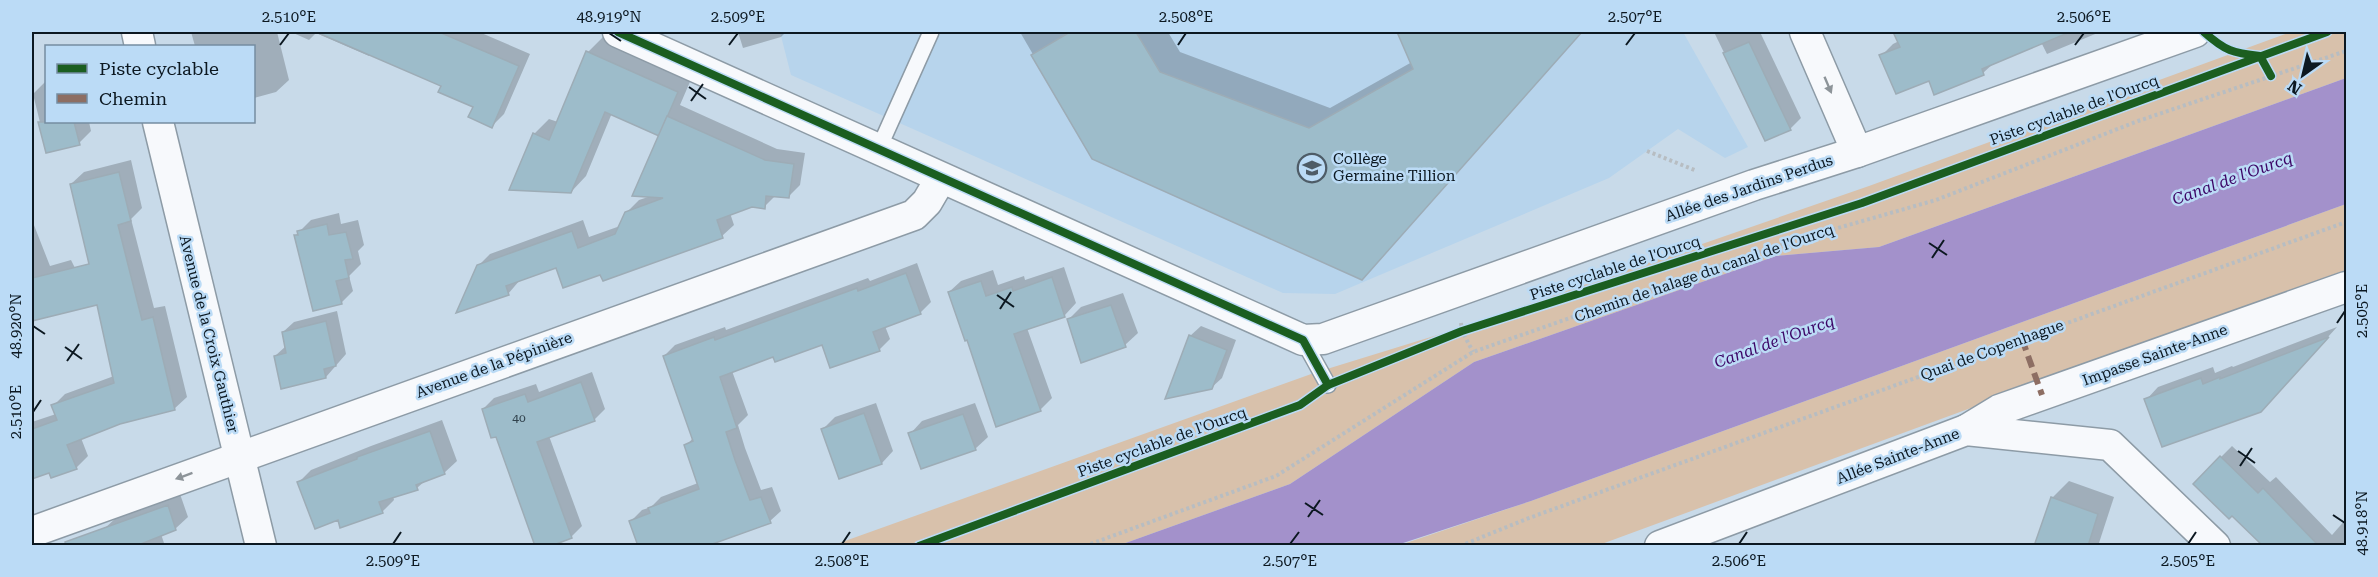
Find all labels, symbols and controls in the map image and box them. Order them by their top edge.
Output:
text: 2.510°E [262,8,316,26]
text: 48.919°N [576,8,642,26]
text: 2.509°E [711,8,765,26]
text: 2.508°E [1159,8,1213,26]
text: 2.507°E [1608,8,1662,26]
text: 2.506°E [2057,8,2111,26]
legend [45,45,255,123]
north arrow [2273,45,2333,105]
text: Piste cyclable [99,58,219,79]
street label: Piste cyclable de l'Ourcq [1987,71,2161,149]
text: N [2284,76,2305,98]
one-way arrow [1824,77,1833,94]
text: Chemin [99,88,168,109]
water label: Canal de l'Ourcq [2170,148,2295,209]
place label: Collège Germaine Tillion [1333,150,1456,185]
street label: Allée des Jardins Perdus [1663,151,1835,225]
school or university icon: Collège Germaine Tillion [1296,152,1328,184]
street label: Chemin de halage du canal de l'Ourcq [1572,220,1836,326]
street label: Piste cyclable de l'Ourcq [1527,232,1703,304]
street label: Avenue de la Croix Gauthier [176,233,242,435]
text: 2.505°E [2353,284,2371,338]
text: 48.920°N [7,293,25,359]
water label: Canal de l'Ourcq [1712,311,1837,372]
street label: Quai de Copenhague [1918,316,2066,384]
street label: Impasse Sainte-Anne [2080,320,2230,390]
street label: Avenue de la Pépinière [413,328,575,402]
text: 2.510°E [7,385,25,439]
street label: Piste cyclable de l'Ourcq [1075,403,1249,481]
house number: 40 [512,411,526,425]
street label: Allée Sainte-Anne [1834,424,1962,488]
one-way arrow [175,472,193,482]
text: 48.918°N [2353,490,2371,556]
text: 2.509°E [366,552,420,570]
text: 2.508°E [815,552,869,570]
text: 2.507°E [1263,552,1317,570]
text: 2.506°E [1712,552,1766,570]
text: 2.505°E [2161,552,2215,570]

